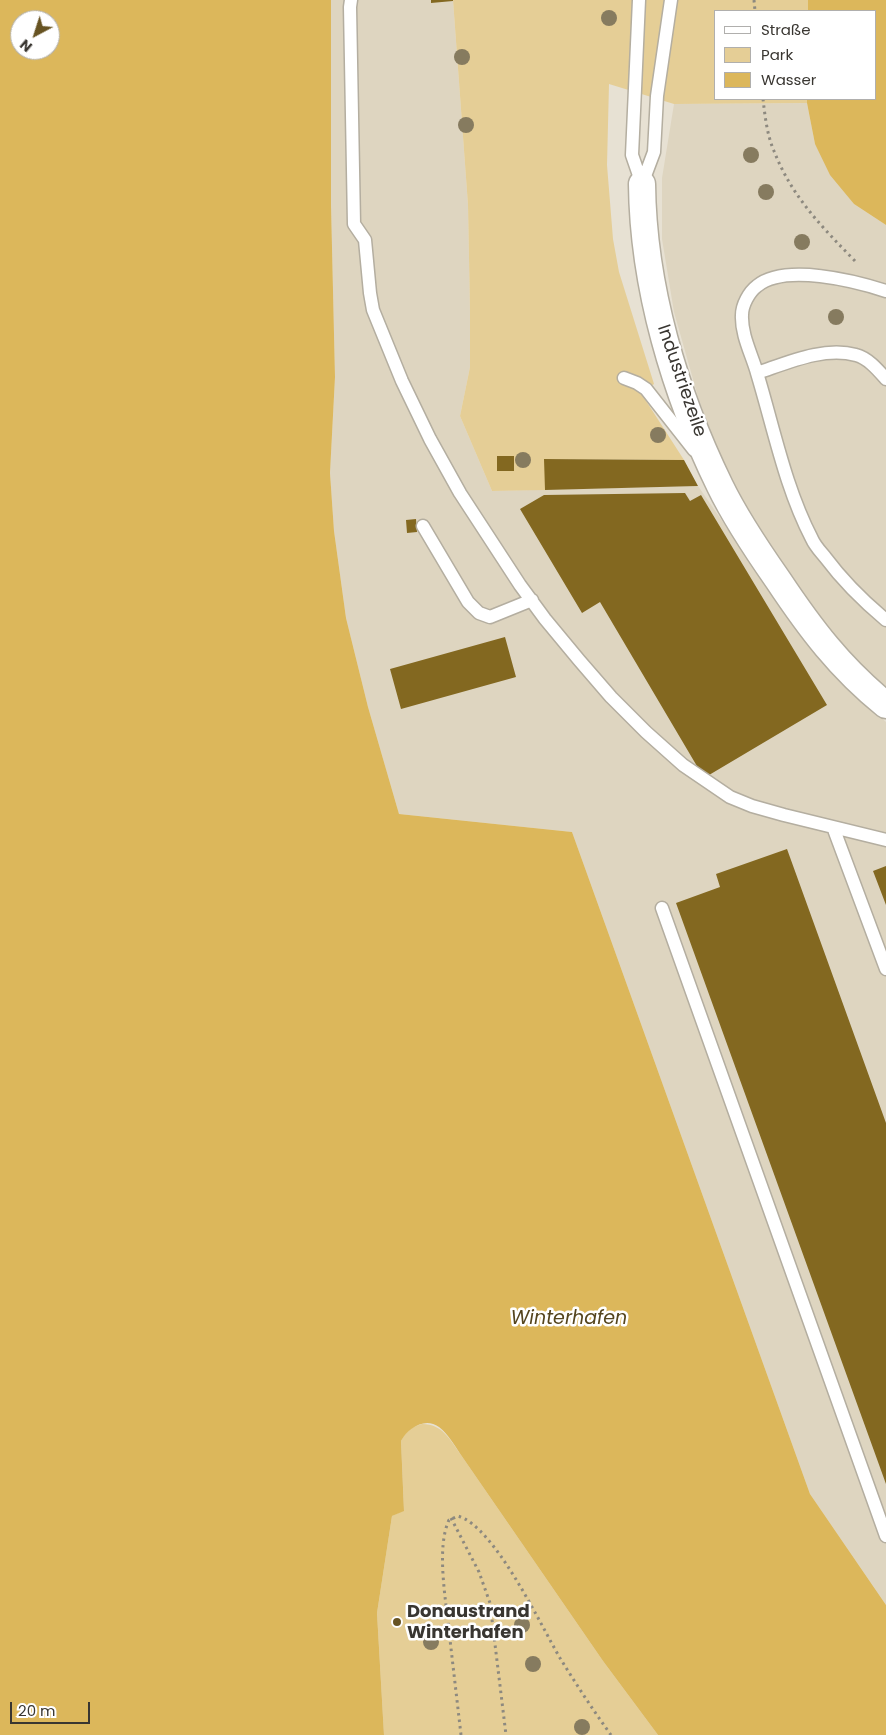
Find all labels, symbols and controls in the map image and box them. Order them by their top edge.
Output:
north arrow [10,10,60,60]
legend [714,10,876,100]
text: Straße [761,19,811,40]
text: N [16,35,36,57]
text: Park [761,44,793,65]
text: Wasser [761,69,816,90]
street label: Industriezeile [652,322,710,440]
water label: Winterhafen [511,1308,627,1330]
place label: Donaustrand Winterhafen [407,1601,530,1644]
marker: Donaustrand Winterhafen [391,1616,403,1628]
scale bar [12,1692,92,1724]
text: 20 m [18,1700,56,1721]

